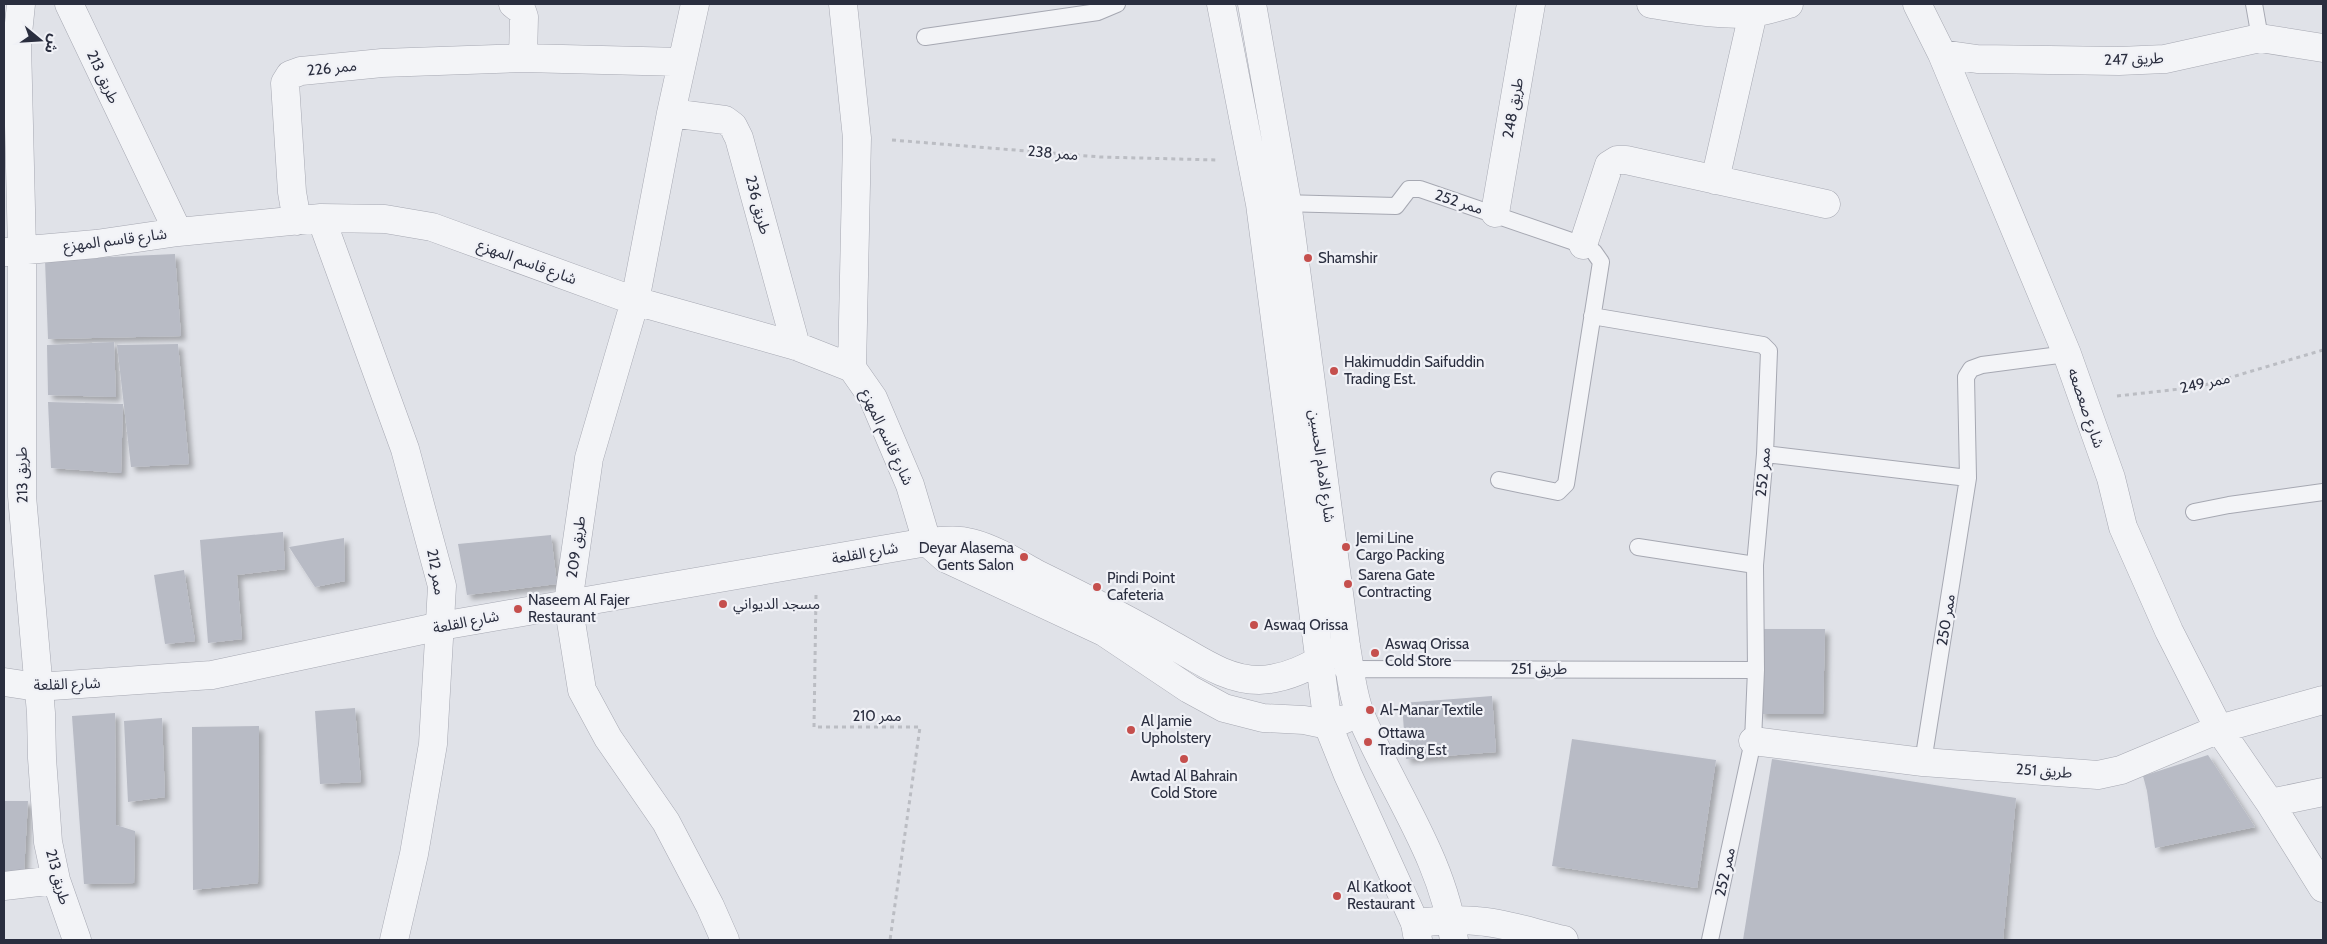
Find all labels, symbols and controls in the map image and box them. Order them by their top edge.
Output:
north arrow [15,15,65,65]
text: ش [41,32,64,56]
street label: طريق 213 [82,48,123,107]
street label: طريق 247 [2104,49,2164,70]
street label: ممر 226 [306,56,358,80]
street label: طريق 248 [1499,76,1528,140]
street label: ممر 238 [1027,142,1079,164]
street label: طريق 236 [741,174,774,237]
street label: ممر 252 [1433,186,1485,218]
street label: شارع قاسم المهزع [62,225,169,258]
street label: شارع قاسم المهزع [474,236,579,291]
place label: Shamshir [1318,249,1378,267]
marker: Shamshir [1302,252,1314,264]
place label: Hakimuddin Saifuddin Trading Est. [1344,353,1484,388]
marker: Hakimuddin Saifuddin Trading Est. [1328,365,1340,377]
street label: شارع صعصعه [2061,366,2108,452]
street label: ممر 249 [2178,369,2232,397]
street label: شارع قاسم المهزع [854,386,917,490]
street label: شارع الامام الحسين [1302,408,1339,524]
street label: ممر 252 [1752,446,1774,498]
street label: طريق 213 [13,447,32,503]
street label: طريق 209 [563,515,590,579]
place label: Jemi Line Cargo Packing [1355,529,1445,564]
street label: شارع القلعة [830,538,900,571]
place label: Deyar Alasema Gents Salon [919,539,1015,574]
marker: Jemi Line Cargo Packing [1340,541,1352,553]
street label: ممر 212 [423,548,449,596]
marker: Deyar Alasema Gents Salon [1018,551,1030,563]
place label: Sarena Gate Contracting [1358,566,1435,601]
place label: Pindi Point Cafeteria [1107,569,1175,604]
marker: Sarena Gate Contracting [1342,578,1354,590]
marker: Pindi Point Cafeteria [1091,581,1103,593]
place label: Naseem Al Fajer Restaurant [528,591,630,626]
street label: ممر 250 [1933,593,1959,647]
place label: مسجد الديواني [733,595,820,615]
marker: مسجد الديواني [717,598,729,610]
marker: Naseem Al Fajer Restaurant [512,603,524,615]
street label: شارع القلعة [431,607,501,640]
place label: Aswaq Orissa [1264,616,1349,634]
marker: Aswaq Orissa [1248,619,1260,631]
place label: Aswaq Orissa Cold Store [1385,635,1470,670]
marker: Aswaq Orissa Cold Store [1369,647,1381,659]
street label: طريق 251 [1511,660,1567,679]
street label: شارع القلعة [33,674,101,697]
place label: Al-Manar Textile [1380,701,1483,719]
marker: Al-Manar Textile [1364,704,1376,716]
street label: ممر 210 [852,707,902,725]
place label: Al Jamie Upholstery [1141,712,1212,747]
marker: Al Jamie Upholstery [1125,724,1137,736]
place label: Ottawa Trading Est [1378,724,1447,759]
marker: Ottawa Trading Est [1362,736,1374,748]
marker: Awtad Al Bahrain Cold Store [1178,753,1190,765]
street label: طريق 251 [2015,760,2073,783]
place label: Awtad Al Bahrain Cold Store [1130,767,1238,802]
street label: ممر 252 [1711,846,1739,898]
street label: طريق 213 [41,847,74,907]
place label: Al Katkoot Restaurant [1347,878,1415,913]
marker: Al Katkoot Restaurant [1331,890,1343,902]

